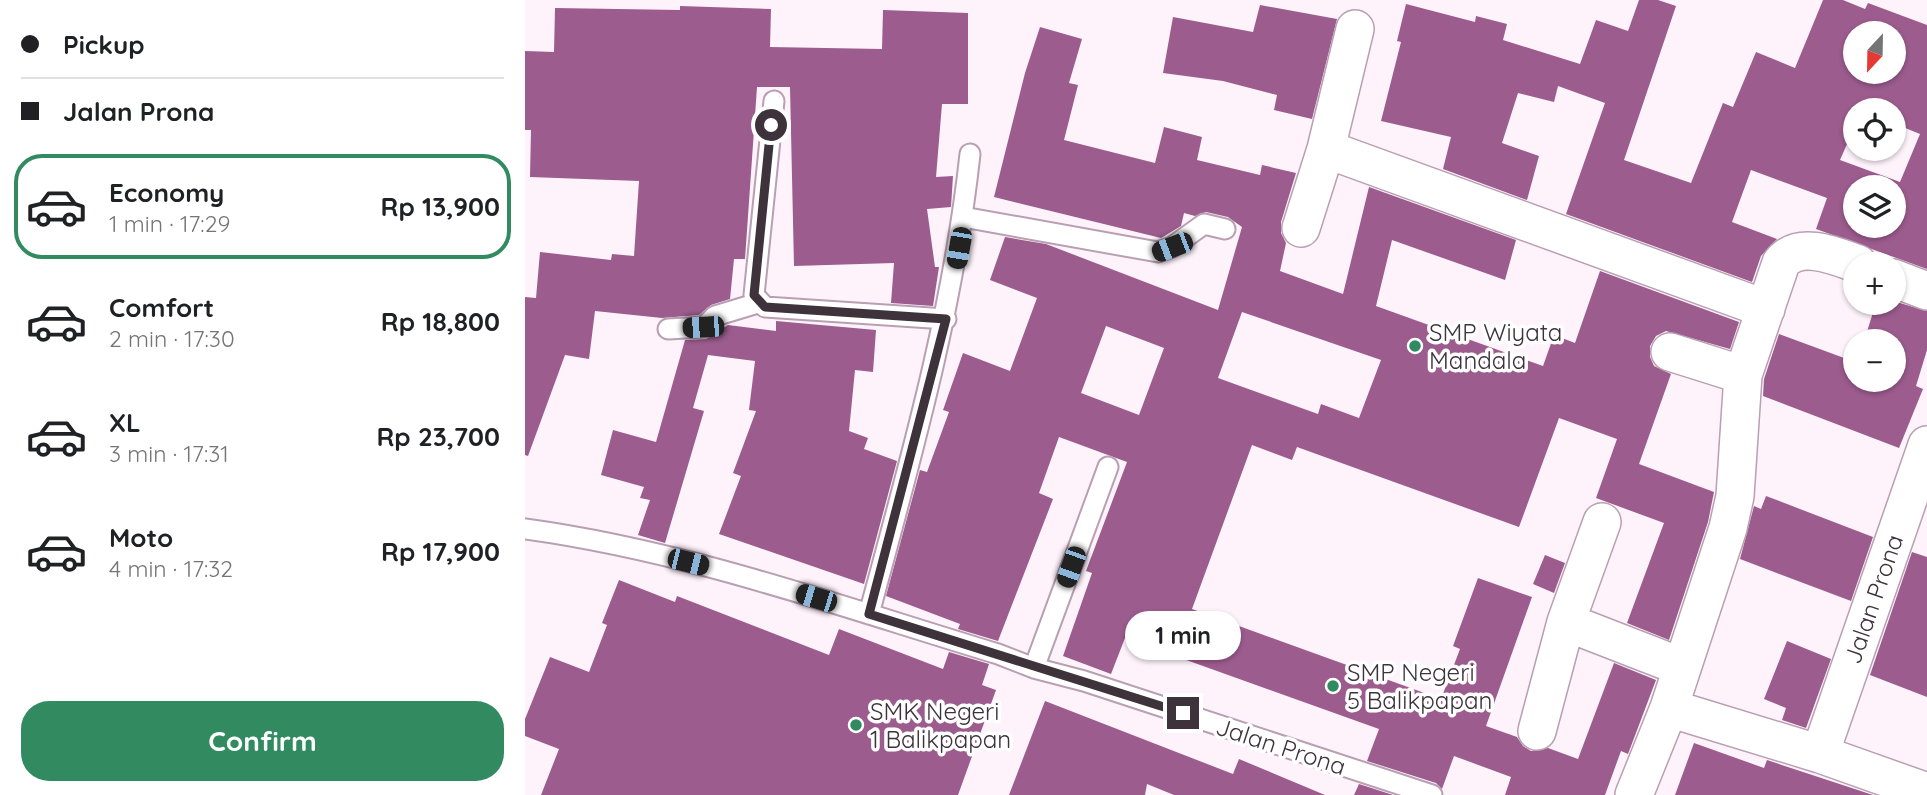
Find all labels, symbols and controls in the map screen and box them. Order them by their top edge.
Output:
north arrow [1843,21,1906,84]
map controls [1843,21,1906,392]
text: Pickup [63,28,145,61]
text: Jalan Prona [63,95,214,128]
button: locate [1843,98,1906,161]
route start [755,109,787,141]
icon: car [25,175,88,238]
button: layers [1843,175,1906,238]
text: Economy [109,176,224,209]
text: Rp 13,900 [381,190,500,223]
text: 1 min · 17:29 [109,209,230,238]
car [946,225,973,271]
car [1149,230,1196,264]
button: + [1843,252,1906,315]
icon: car [25,290,88,353]
text: Comfort [109,291,214,324]
text: Rp 18,800 [381,305,500,338]
car [682,315,725,339]
place label: SMP Wiyata Mandala [1429,317,1562,375]
text: 2 min · 17:30 [109,324,235,353]
button: − [1843,329,1906,392]
marker: SMP Wiyata Mandala [1407,338,1423,354]
icon: car [25,405,88,468]
text: XL [109,406,141,439]
text: Rp 23,700 [376,420,500,453]
text: 3 min · 17:31 [109,439,229,468]
icon: car [25,520,88,583]
text: Moto [109,521,173,554]
street label: Jalan Prona [1837,530,1909,668]
text: Rp 17,900 [381,535,500,568]
car [1054,544,1089,590]
car [666,547,711,577]
text: 4 min · 17:32 [109,554,233,583]
car [793,582,840,614]
callout: 1 min [1125,612,1241,660]
text: 1 min [1155,621,1211,650]
place label: SMP Negeri 5 Balikpapan [1347,657,1492,715]
marker: SMP Negeri 5 Balikpapan [1325,678,1341,694]
place label: SMK Negeri 1 Balikpapan [870,696,1011,754]
route end [1167,697,1199,729]
button: Confirm [21,701,504,781]
street label: Jalan Prona [1212,711,1350,781]
marker: SMK Negeri 1 Balikpapan [848,717,864,733]

